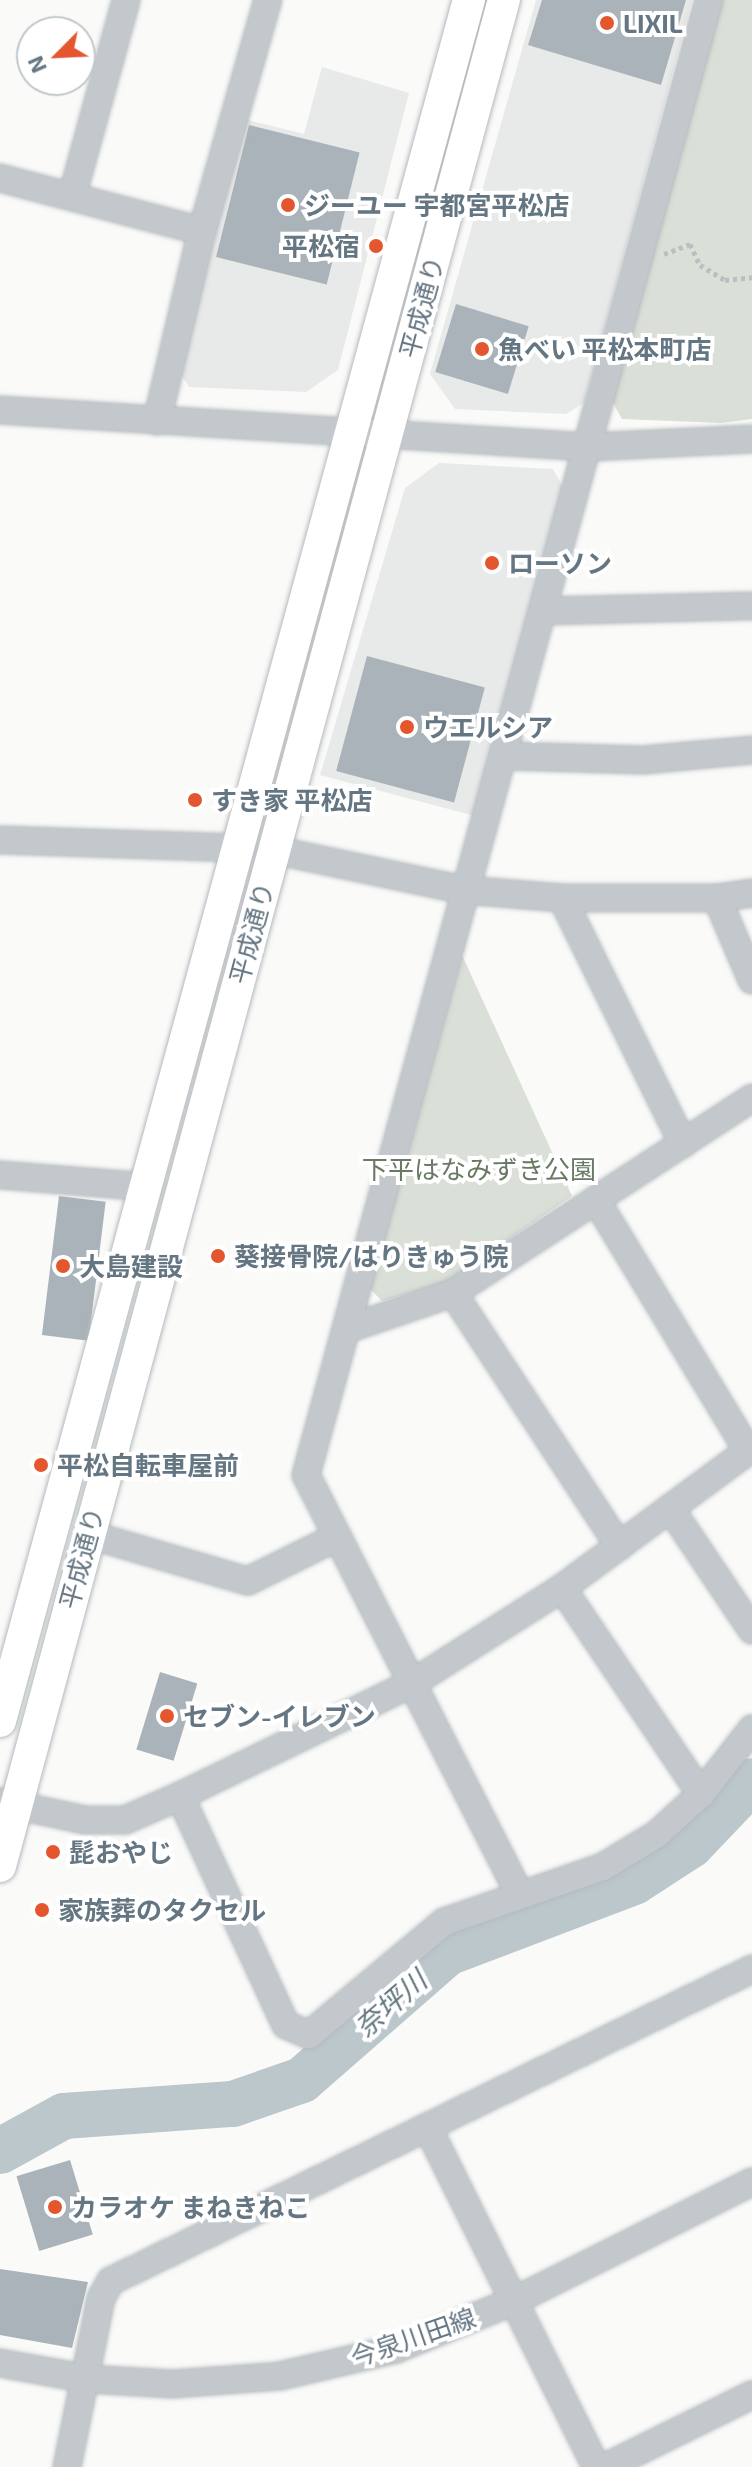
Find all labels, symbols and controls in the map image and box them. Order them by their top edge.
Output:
place label: LIXIL [623,7,683,39]
marker: LIXIL [598,14,616,32]
north arrow [16,16,96,96]
text: N [21,52,51,78]
place label: ジーユー 宇都宮平松店 [304,189,570,221]
marker: ジーユー 宇都宮平松店 [279,196,297,214]
place label: 平松宿 [282,230,360,262]
marker: 平松宿 [367,237,385,255]
street label: 平成通り [392,253,450,361]
place label: 魚べい 平松本町店 [498,333,712,365]
marker: 魚べい 平松本町店 [473,340,491,358]
place label: ローソン [508,547,612,579]
marker: ローソン [483,554,501,572]
place label: ウエルシア [423,711,553,743]
marker: ウエルシア [398,718,416,736]
place label: すき家 平松店 [211,784,373,816]
marker: すき家 平松店 [186,791,204,809]
street label: 平成通り [222,879,280,987]
park label: 下平はなみずき公園 [362,1153,596,1185]
place label: 葵接骨院/はりきゅう院 [234,1240,508,1272]
marker: 葵接骨院/はりきゅう院 [209,1247,227,1265]
place label: 大島建設 [79,1250,183,1282]
marker: 大島建設 [54,1257,72,1275]
place label: 平松自転車屋前 [57,1449,239,1481]
marker: 平松自転車屋前 [32,1456,50,1474]
street label: 平成通り [52,1504,110,1612]
place label: セブン-イレブン [183,1700,376,1732]
marker: セブン-イレブン [158,1707,176,1725]
place label: 髭おやじ [69,1836,173,1868]
marker: 髭おやじ [44,1843,62,1861]
place label: 家族葬のタクセル [58,1894,266,1926]
marker: 家族葬のタクセル [33,1901,51,1919]
water label: 奈坪川 [347,1963,433,2043]
place label: カラオケ まねきねこ [71,2191,311,2223]
marker: カラオケ まねきねこ [46,2198,64,2216]
street label: 今泉川田線 [346,2301,480,2373]

